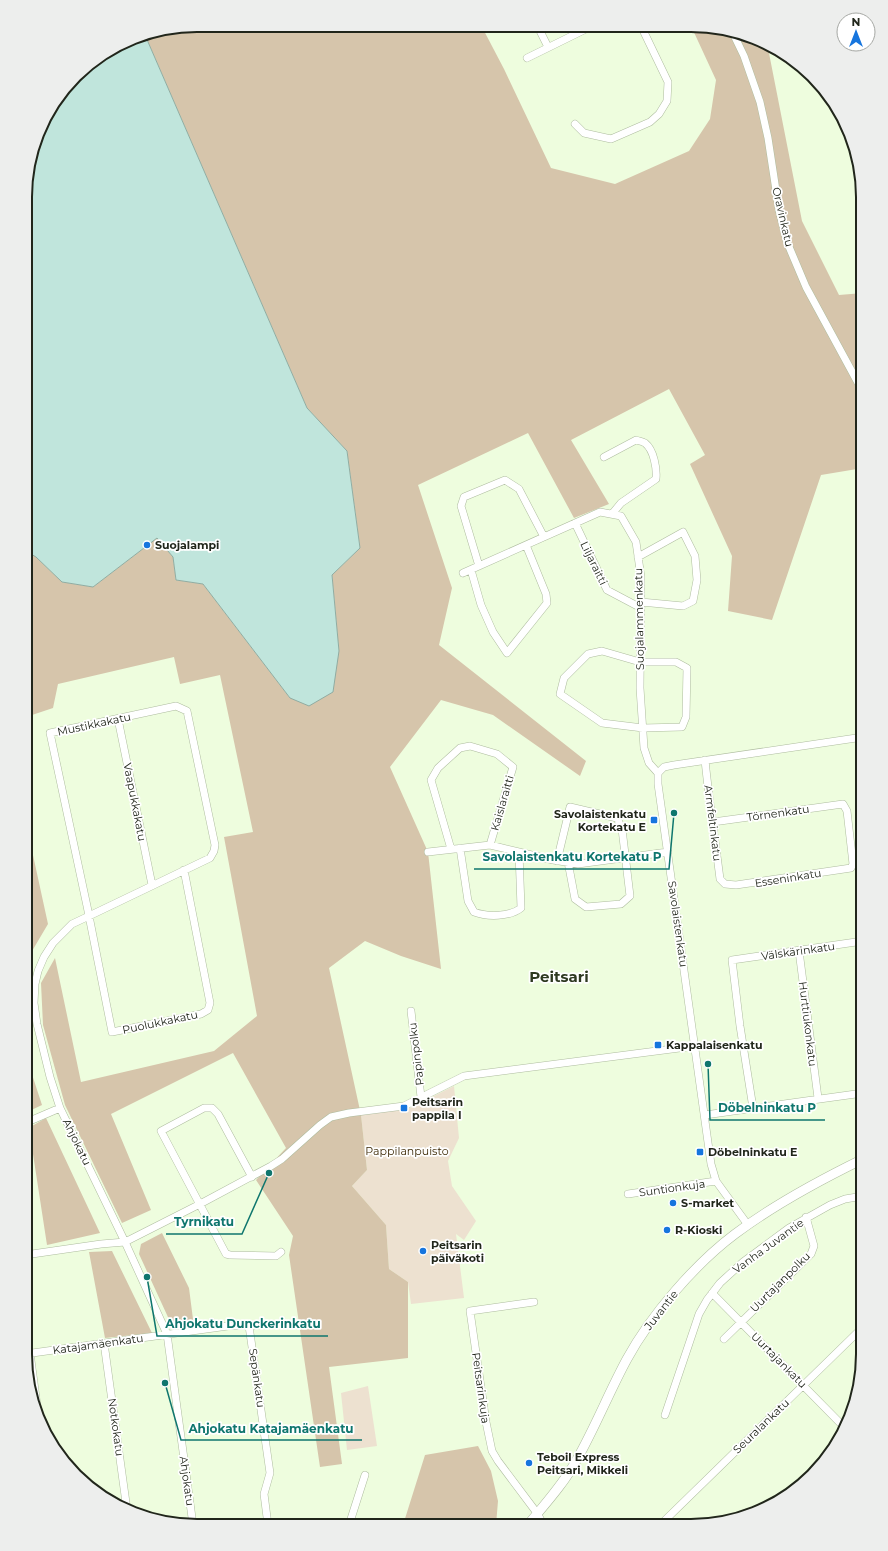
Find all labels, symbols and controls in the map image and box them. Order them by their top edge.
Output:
north arrow [836,12,876,52]
text: N [852,15,860,29]
street label: Oravinkatu [769,186,797,248]
place label: Suojalampi [155,538,219,552]
street label: Liljaraitti [577,539,611,587]
marker: Suojalampi [142,540,152,550]
street label: Suojalammenkatu [631,568,647,670]
street label: Mustikkakatu [56,709,132,739]
street label: Vaapukkakatu [121,762,149,842]
street label: Kaislaraitti [487,774,517,832]
street label: Armfeltinkatu [701,784,725,862]
street label: Törnenkatu [746,802,810,824]
place label: Savolaistenkatu Kortekatu E [554,807,646,834]
marker: Savolaistenkatu Kortekatu E [649,815,659,825]
callout: Savolaistenkatu Kortekatu P [474,845,669,869]
text: Savolaistenkatu Kortekatu P [483,849,662,864]
street label: Esseninkatu [754,866,822,890]
street label: Savolaistenkatu [665,880,691,968]
street label: Välskärinkatu [760,939,836,963]
district label: Peitsari [529,967,589,986]
street label: Hurttiukonkatu [796,981,820,1067]
street label: Puolukkakatu [121,1007,199,1037]
street label: Papinpolku [405,1022,427,1086]
place label: Kappalaisenkatu [666,1038,763,1052]
marker: Kappalaisenkatu [653,1040,663,1050]
place label: Peitsarin pappila I [412,1095,463,1122]
callout: Döbelninkatu P [710,1096,825,1120]
text: Döbelninkatu P [718,1100,816,1115]
marker: Peitsarin pappila I [399,1103,409,1113]
street label: Ahjokatu [60,1116,94,1168]
park label: Pappilanpuisto [365,1144,449,1158]
place label: Döbelninkatu E [708,1145,797,1159]
marker: Döbelninkatu E [695,1147,705,1157]
street label: Suntionkuja [638,1176,706,1200]
place label: S-market [681,1196,734,1210]
marker: S-market [668,1198,678,1208]
callout: Tyrnikatu [166,1210,242,1234]
text: Tyrnikatu [174,1214,234,1229]
street label: Vanha Juvantie [730,1215,807,1276]
place label: R-Kioski [675,1223,722,1237]
marker: R-Kioski [662,1225,672,1235]
place label: Peitsarin päiväkoti [431,1238,484,1265]
marker: Peitsarin päiväkoti [418,1246,428,1256]
street label: Uurtajanpolku [747,1249,813,1315]
street label: Juvantie [641,1287,681,1333]
callout: Ahjokatu Dunckerinkatu [157,1312,328,1336]
text: Ahjokatu Dunckerinkatu [164,1316,321,1331]
street label: Uurtajankatu [748,1329,810,1391]
street label: Katajamäenkatu [52,1331,144,1357]
street label: Sepänkatu [246,1348,268,1408]
street label: Peitsarinkuja [469,1352,493,1424]
street label: Seuralankatu [730,1396,792,1456]
street label: Notkokatu [105,1397,127,1457]
callout: Ahjokatu Katajamäenkatu [181,1416,362,1440]
text: Ahjokatu Katajamäenkatu [187,1421,354,1436]
place label: Teboil Express Peitsari, Mikkeli [537,1450,628,1477]
street label: Ahjokatu [177,1455,197,1507]
marker: Teboil Express Peitsari, Mikkeli [524,1458,534,1468]

